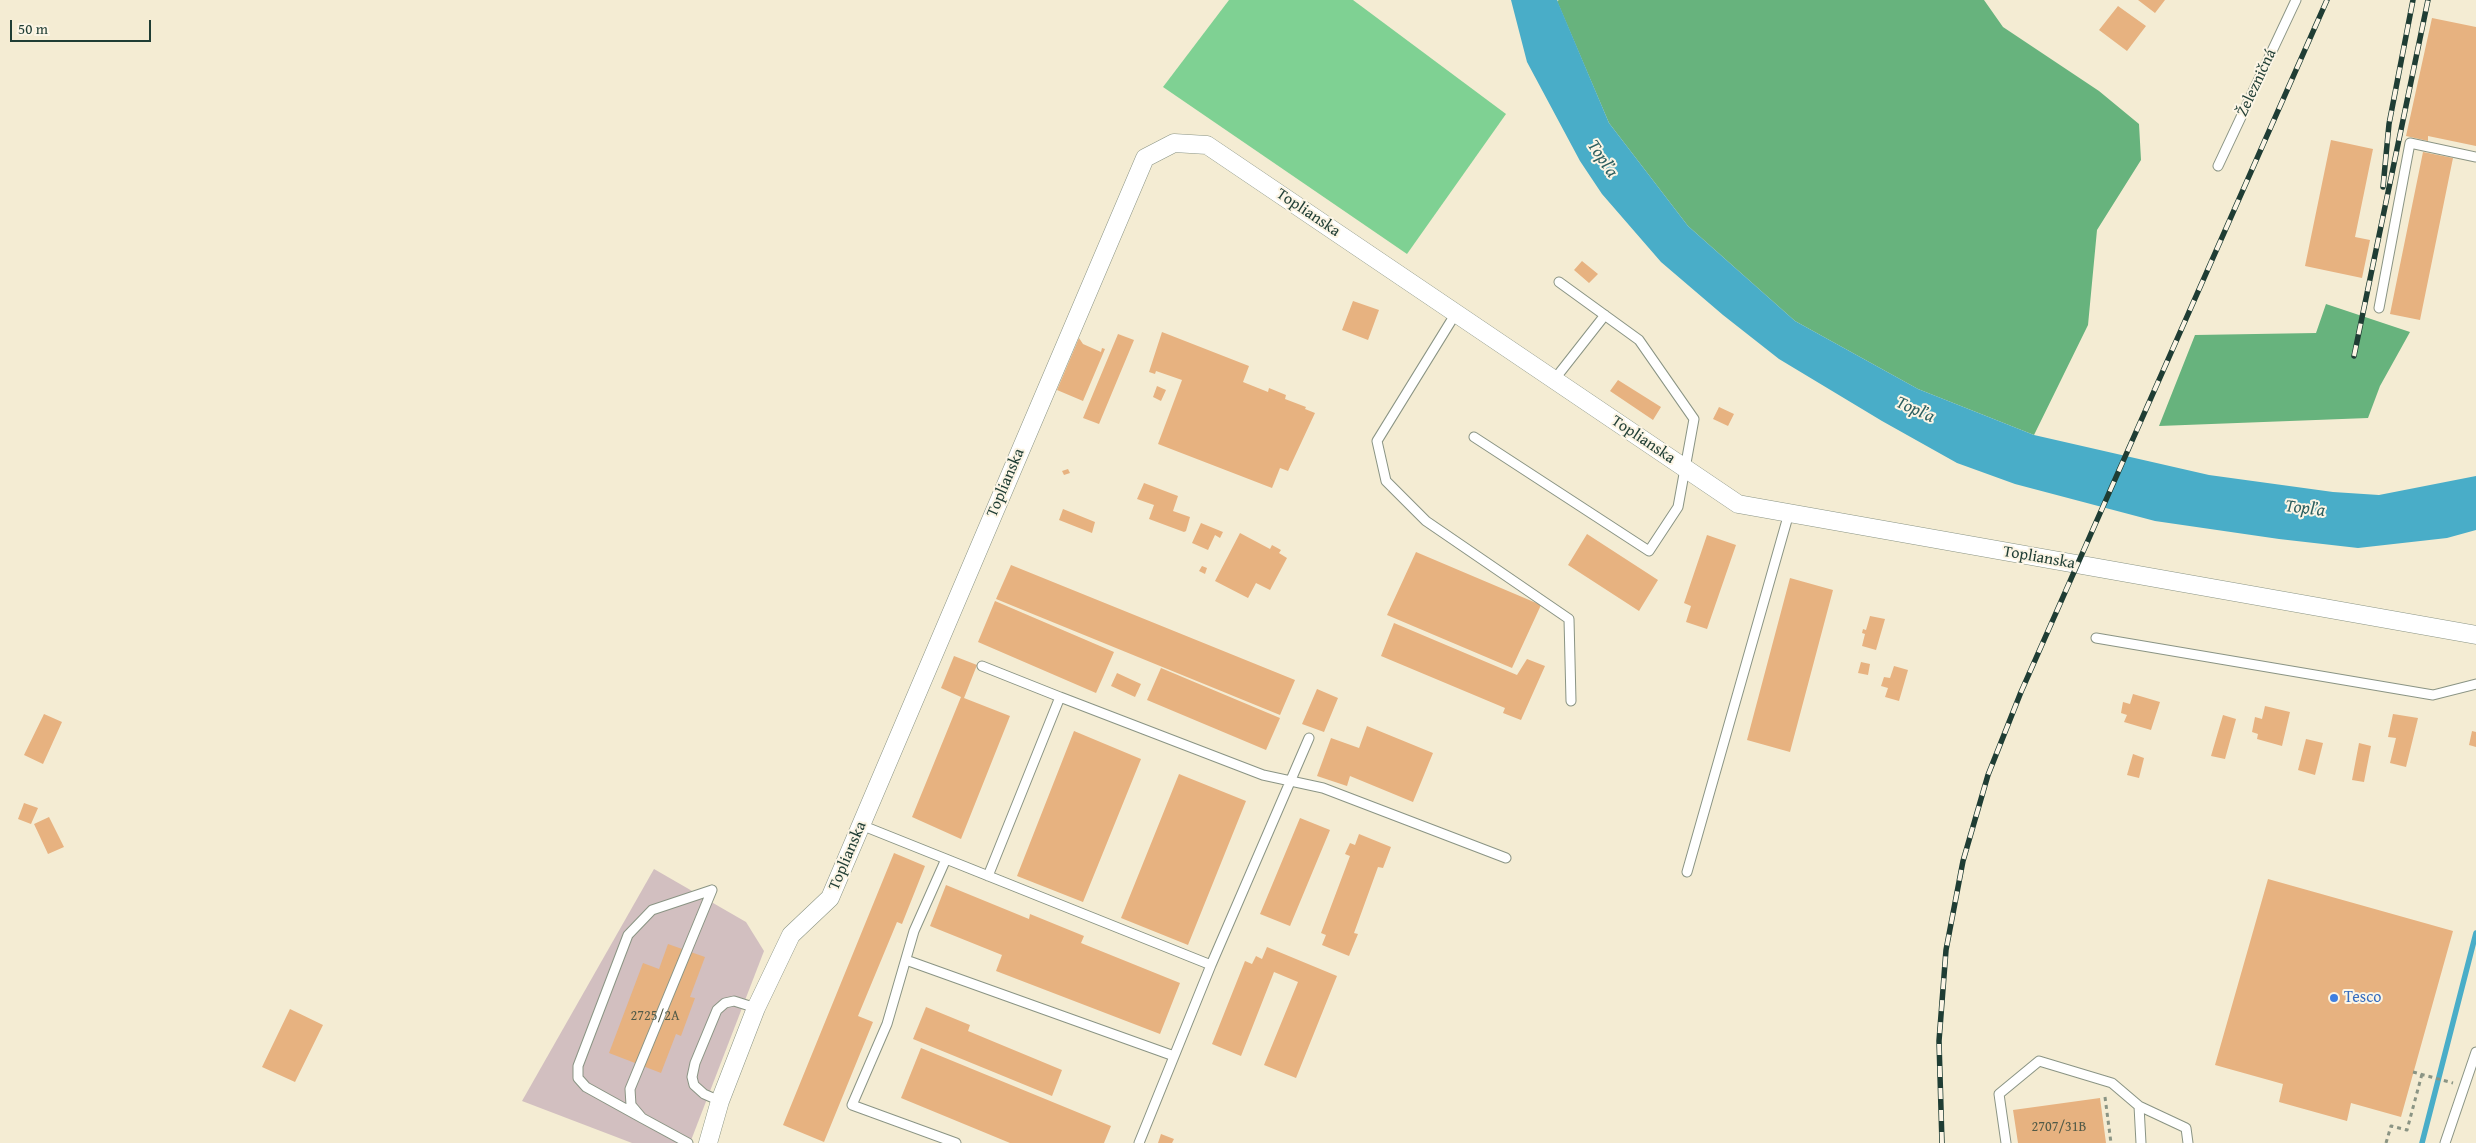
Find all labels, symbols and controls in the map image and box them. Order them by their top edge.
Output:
scale bar [12,10,154,42]
text: 50 m [18,18,48,39]
street label: Železničná [2233,46,2281,120]
water label: Topľa [1582,136,1622,182]
street label: Toplianska [1272,185,1344,241]
water label: Topľa [1892,392,1938,428]
street label: Toplianska [1607,412,1679,468]
street label: Toplianska [983,446,1029,520]
water label: Topľa [2284,496,2326,522]
street label: Toplianska [2002,542,2076,574]
street label: Toplianska [825,819,871,893]
place label: Tesco [2344,988,2381,1008]
marker: Tesco [2328,992,2340,1004]
house number: 2725/2A [631,1008,679,1024]
house number: 2707/31B [2032,1119,2086,1135]

